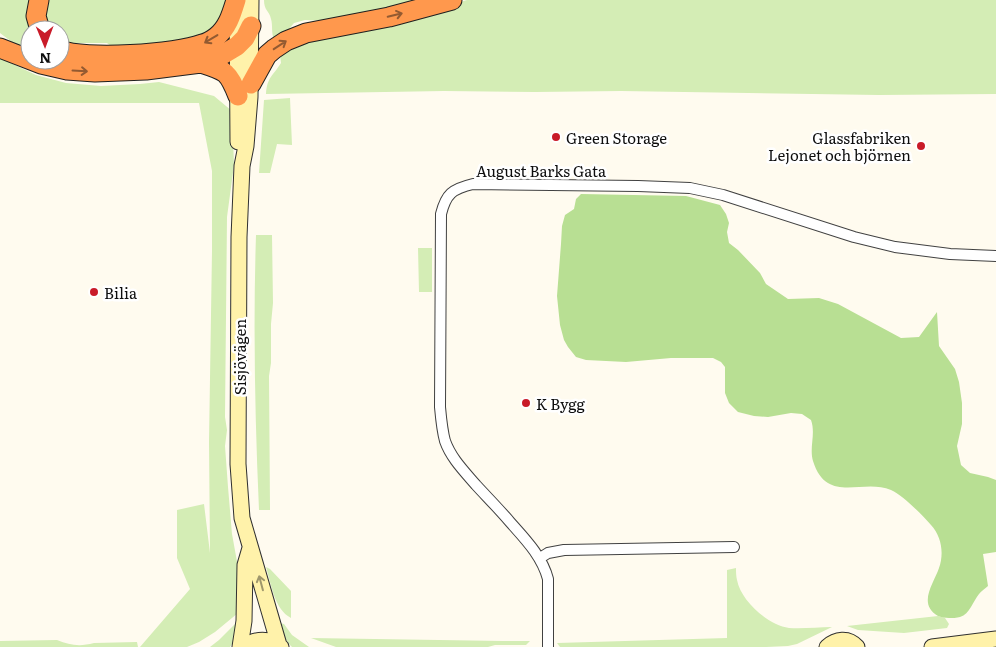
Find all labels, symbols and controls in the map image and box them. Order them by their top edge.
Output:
one-way arrow [386,10,402,19]
north arrow [20,20,70,70]
one-way arrow [204,35,218,45]
one-way arrow [272,40,286,50]
text: N [39,49,51,69]
one-way arrow [71,66,87,75]
place label: Green Storage [566,126,667,149]
place label: Glassfabriken Lejonet och björnen [768,126,911,166]
marker: Green Storage [550,131,562,143]
marker: Glassfabriken Lejonet och björnen [915,140,927,152]
street label: August Barks Gata [476,159,607,182]
place label: Bilia [104,281,138,304]
marker: Bilia [88,286,100,298]
street label: Sisjövägen [228,319,251,395]
place label: K Bygg [536,392,586,415]
marker: K Bygg [520,397,532,409]
one-way arrow [256,576,266,592]

